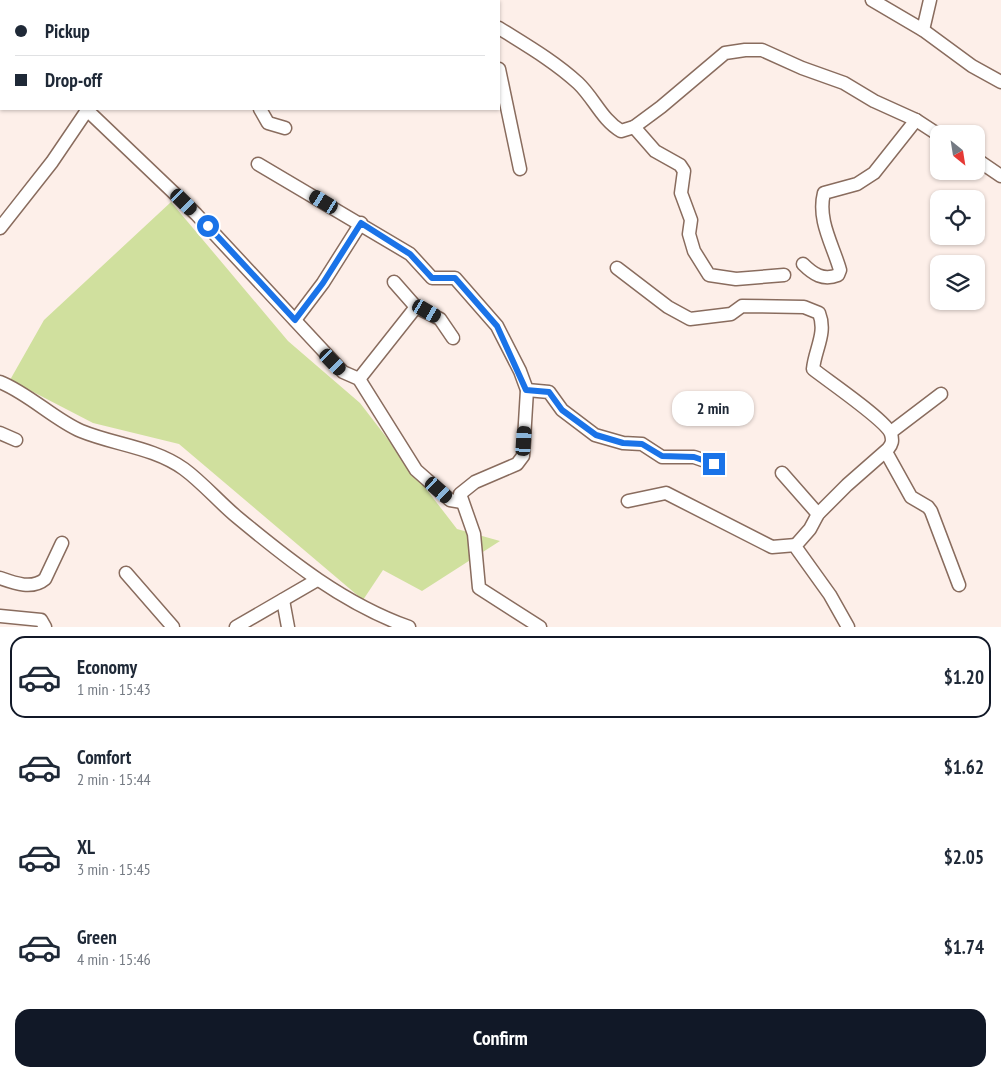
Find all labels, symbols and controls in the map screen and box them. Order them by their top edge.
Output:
text: Pickup [45,19,90,43]
text: Drop-off [45,68,102,92]
north arrow [930,125,985,180]
map controls [930,125,985,310]
car [168,186,199,218]
car [307,188,340,216]
button: locate [930,190,985,245]
route start [197,215,219,237]
button: layers [930,255,985,310]
car [410,297,443,325]
car [317,346,348,378]
callout: 2 min [673,392,755,426]
text: 2 min [697,398,729,418]
car [515,426,532,456]
route end [703,453,725,475]
car [422,474,455,506]
icon: car [17,655,62,700]
text: Economy [77,655,137,679]
text: $1.20 [944,665,984,689]
text: 1 min · 15:43 [77,679,151,699]
icon: car [17,745,62,790]
text: Comfort [77,745,131,769]
text: $1.62 [944,755,984,779]
text: 2 min · 15:44 [77,769,151,789]
icon: car [17,835,62,880]
text: XL [77,835,95,859]
text: $2.05 [944,845,984,869]
text: 3 min · 15:45 [77,859,151,879]
icon: car [17,925,62,970]
text: Green [77,925,117,949]
text: $1.74 [944,935,984,959]
text: 4 min · 15:46 [77,949,151,969]
button: Confirm [15,1009,986,1067]

